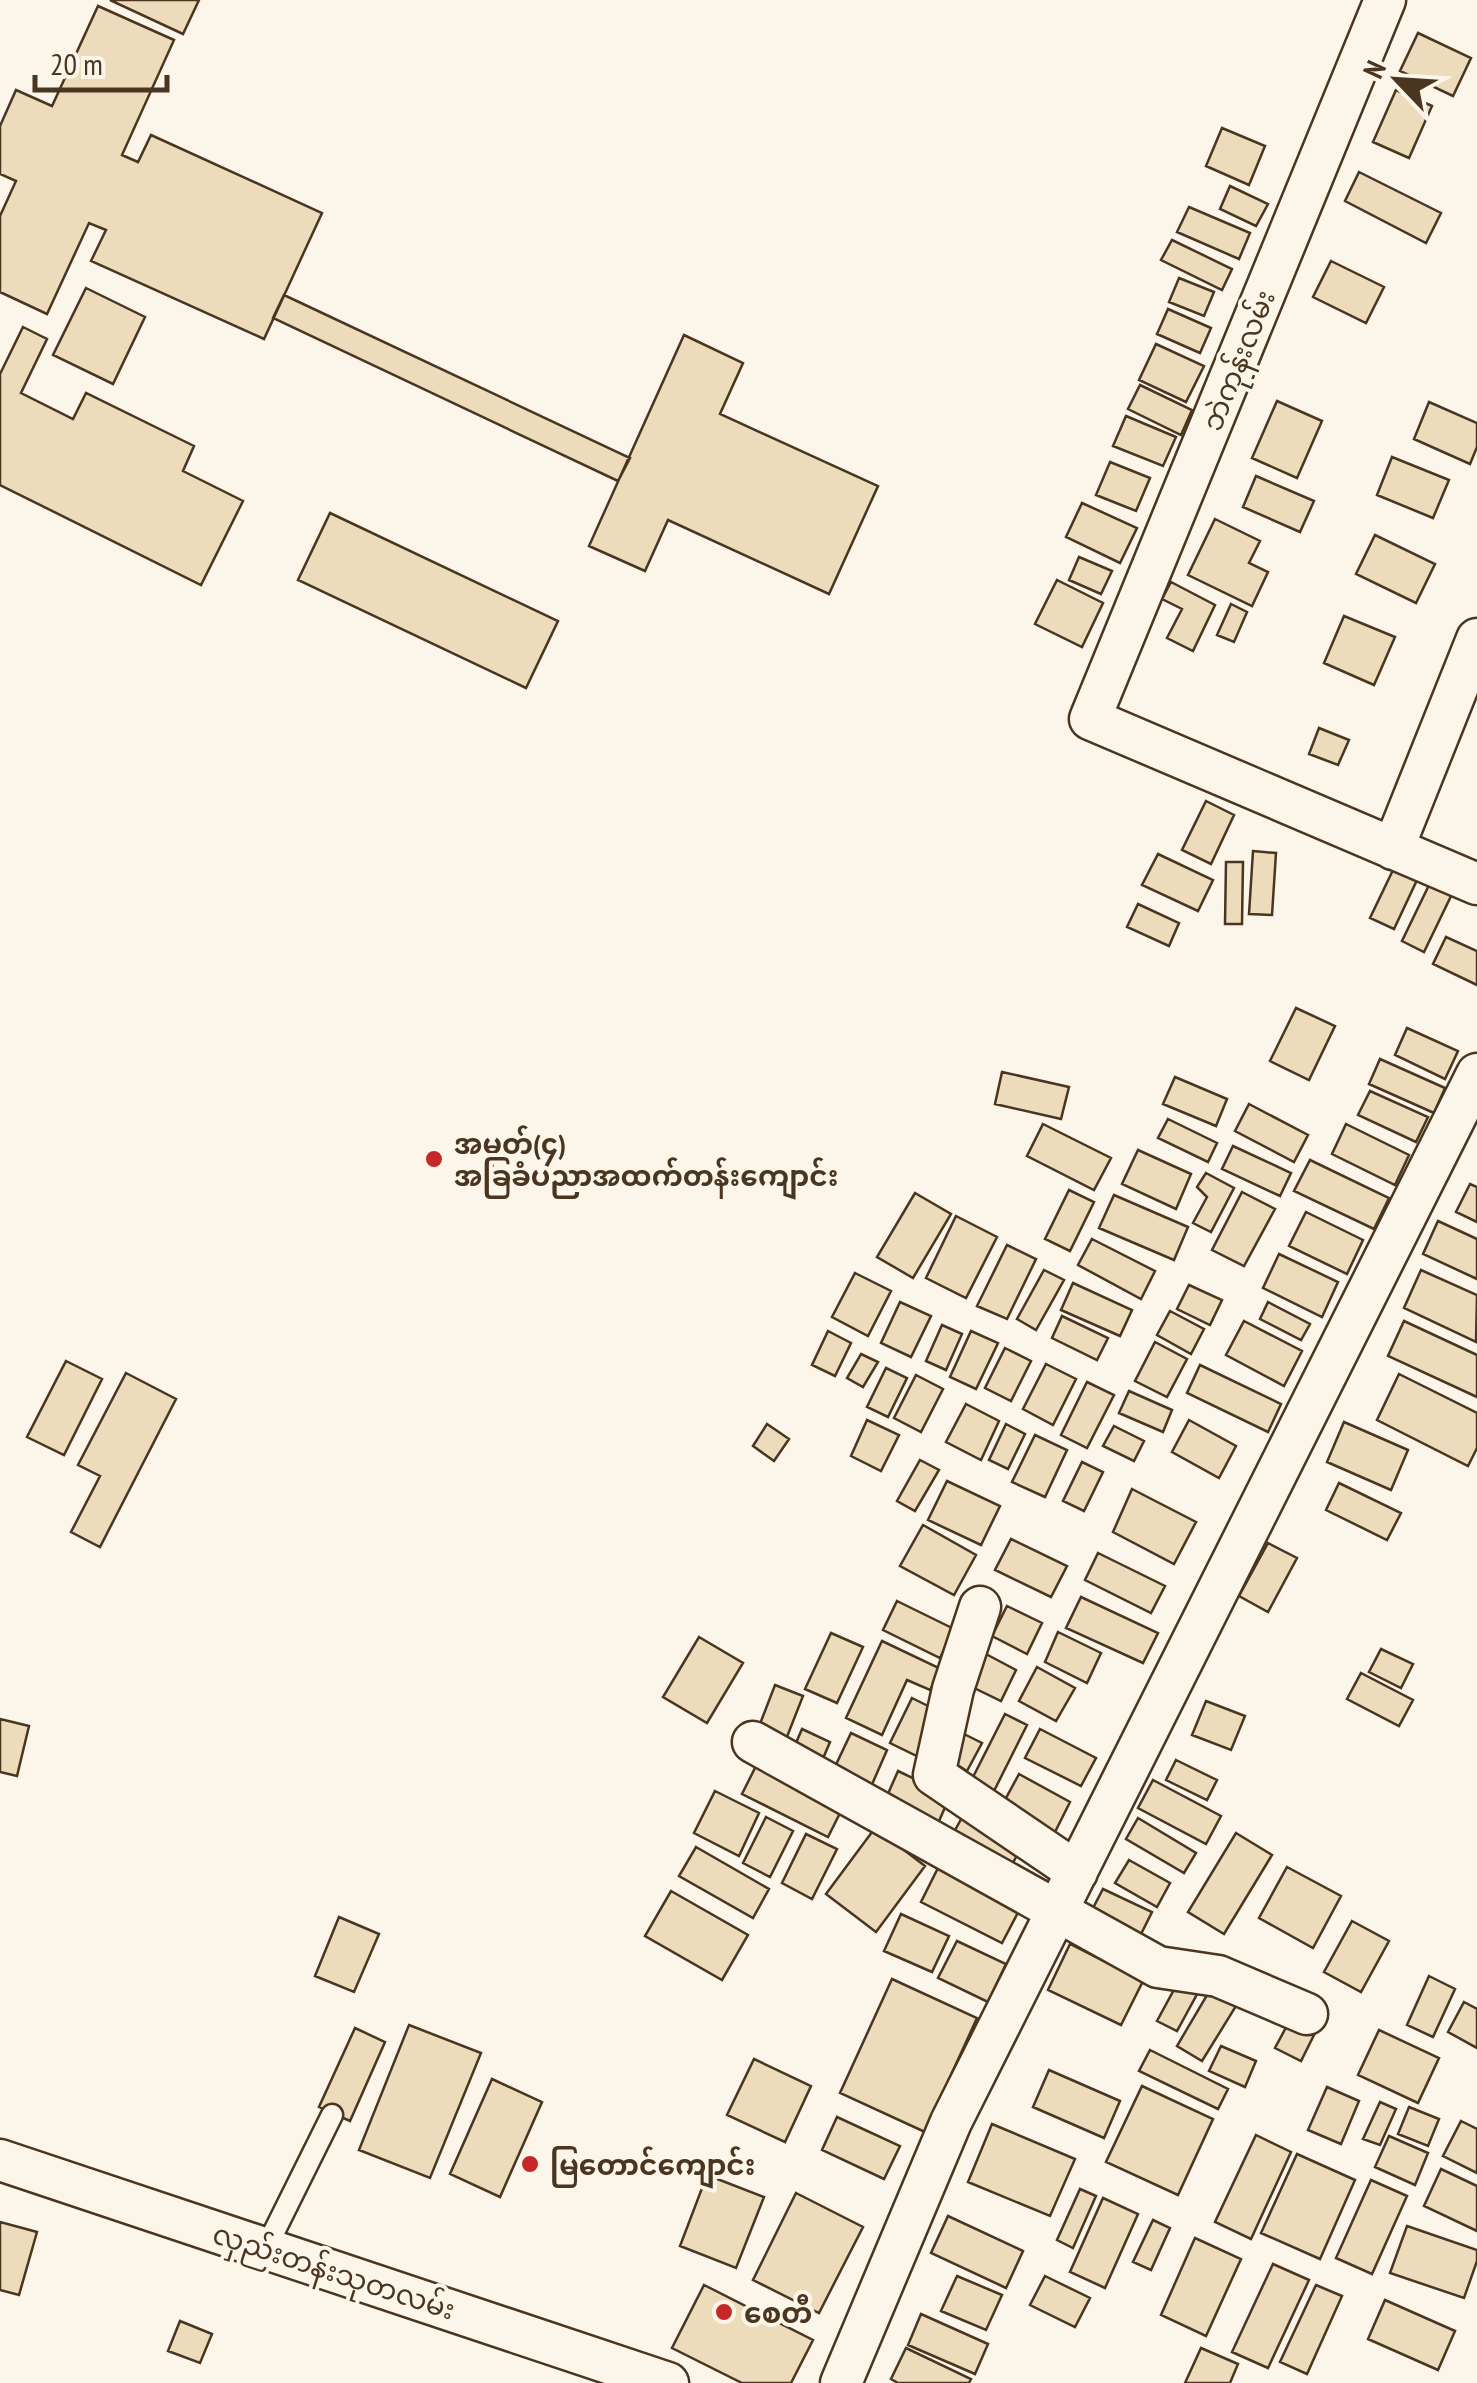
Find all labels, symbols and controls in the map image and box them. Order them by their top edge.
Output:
scale bar [35,30,168,92]
north arrow [1347,30,1447,130]
text: 20 m [50,44,103,83]
text: N [1354,55,1394,84]
street label: ဘဲကုန်းလမ်း [1193,284,1288,438]
place label: အမှတ်(၄) အခြခံပညာအထက်တန်းကျောင်း [454,1125,838,1200]
marker: အမှတ်(၄) အခြခံပညာအထက်တန်းကျောင်း [423,1148,445,1170]
place label: မြတောင်ကျောင်း [550,2146,756,2189]
marker: မြတောင်ကျောင်း [519,2153,541,2175]
street label: လှည်းတန်းသုတလမ်း [207,2214,460,2332]
place label: စေတီ [744,2294,812,2331]
marker: စေတီ [713,2301,735,2323]

